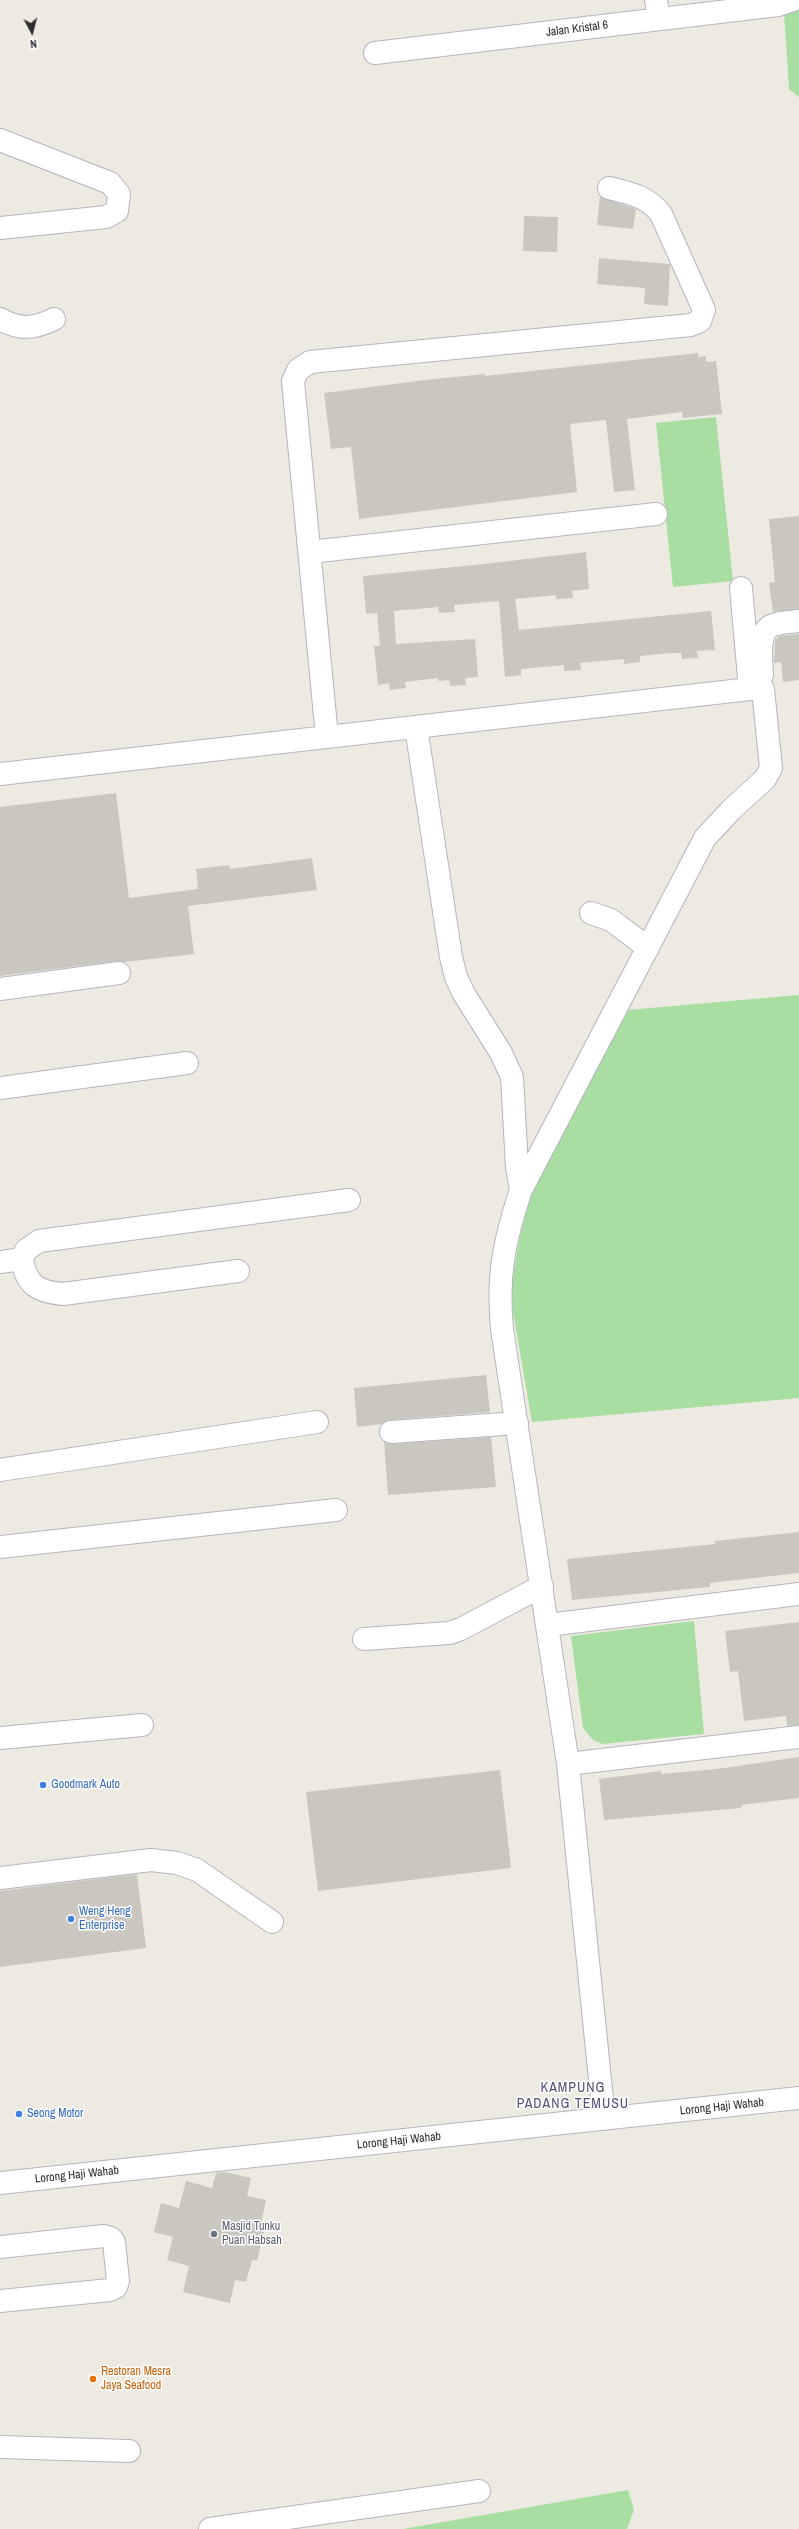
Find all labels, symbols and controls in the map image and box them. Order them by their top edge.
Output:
north arrow [12,12,52,52]
street label: Jalan Kristal 6 [545,18,609,40]
text: N [29,37,38,51]
place label: Goodmark Auto [51,1778,120,1792]
marker: Goodmark Auto [38,1780,48,1790]
place label: Weng Heng Enterprise [79,1905,131,1933]
marker: Weng Heng Enterprise [66,1914,76,1924]
district label: KAMPUNG PADANG TEMUSU [517,2080,629,2112]
street label: Lorong Haji Wahab [679,2095,765,2119]
place label: Seong Motor [27,2107,83,2121]
marker: Seong Motor [14,2109,24,2119]
street label: Lorong Haji Wahab [356,2129,442,2153]
street label: Lorong Haji Wahab [34,2163,120,2187]
place label: Masjid Tunku Puan Habsah [222,2220,282,2248]
marker: Masjid Tunku Puan Habsah [209,2229,219,2239]
place label: Restoran Mesra Jaya Seafood [101,2365,171,2393]
marker: Restoran Mesra Jaya Seafood [88,2374,98,2384]

